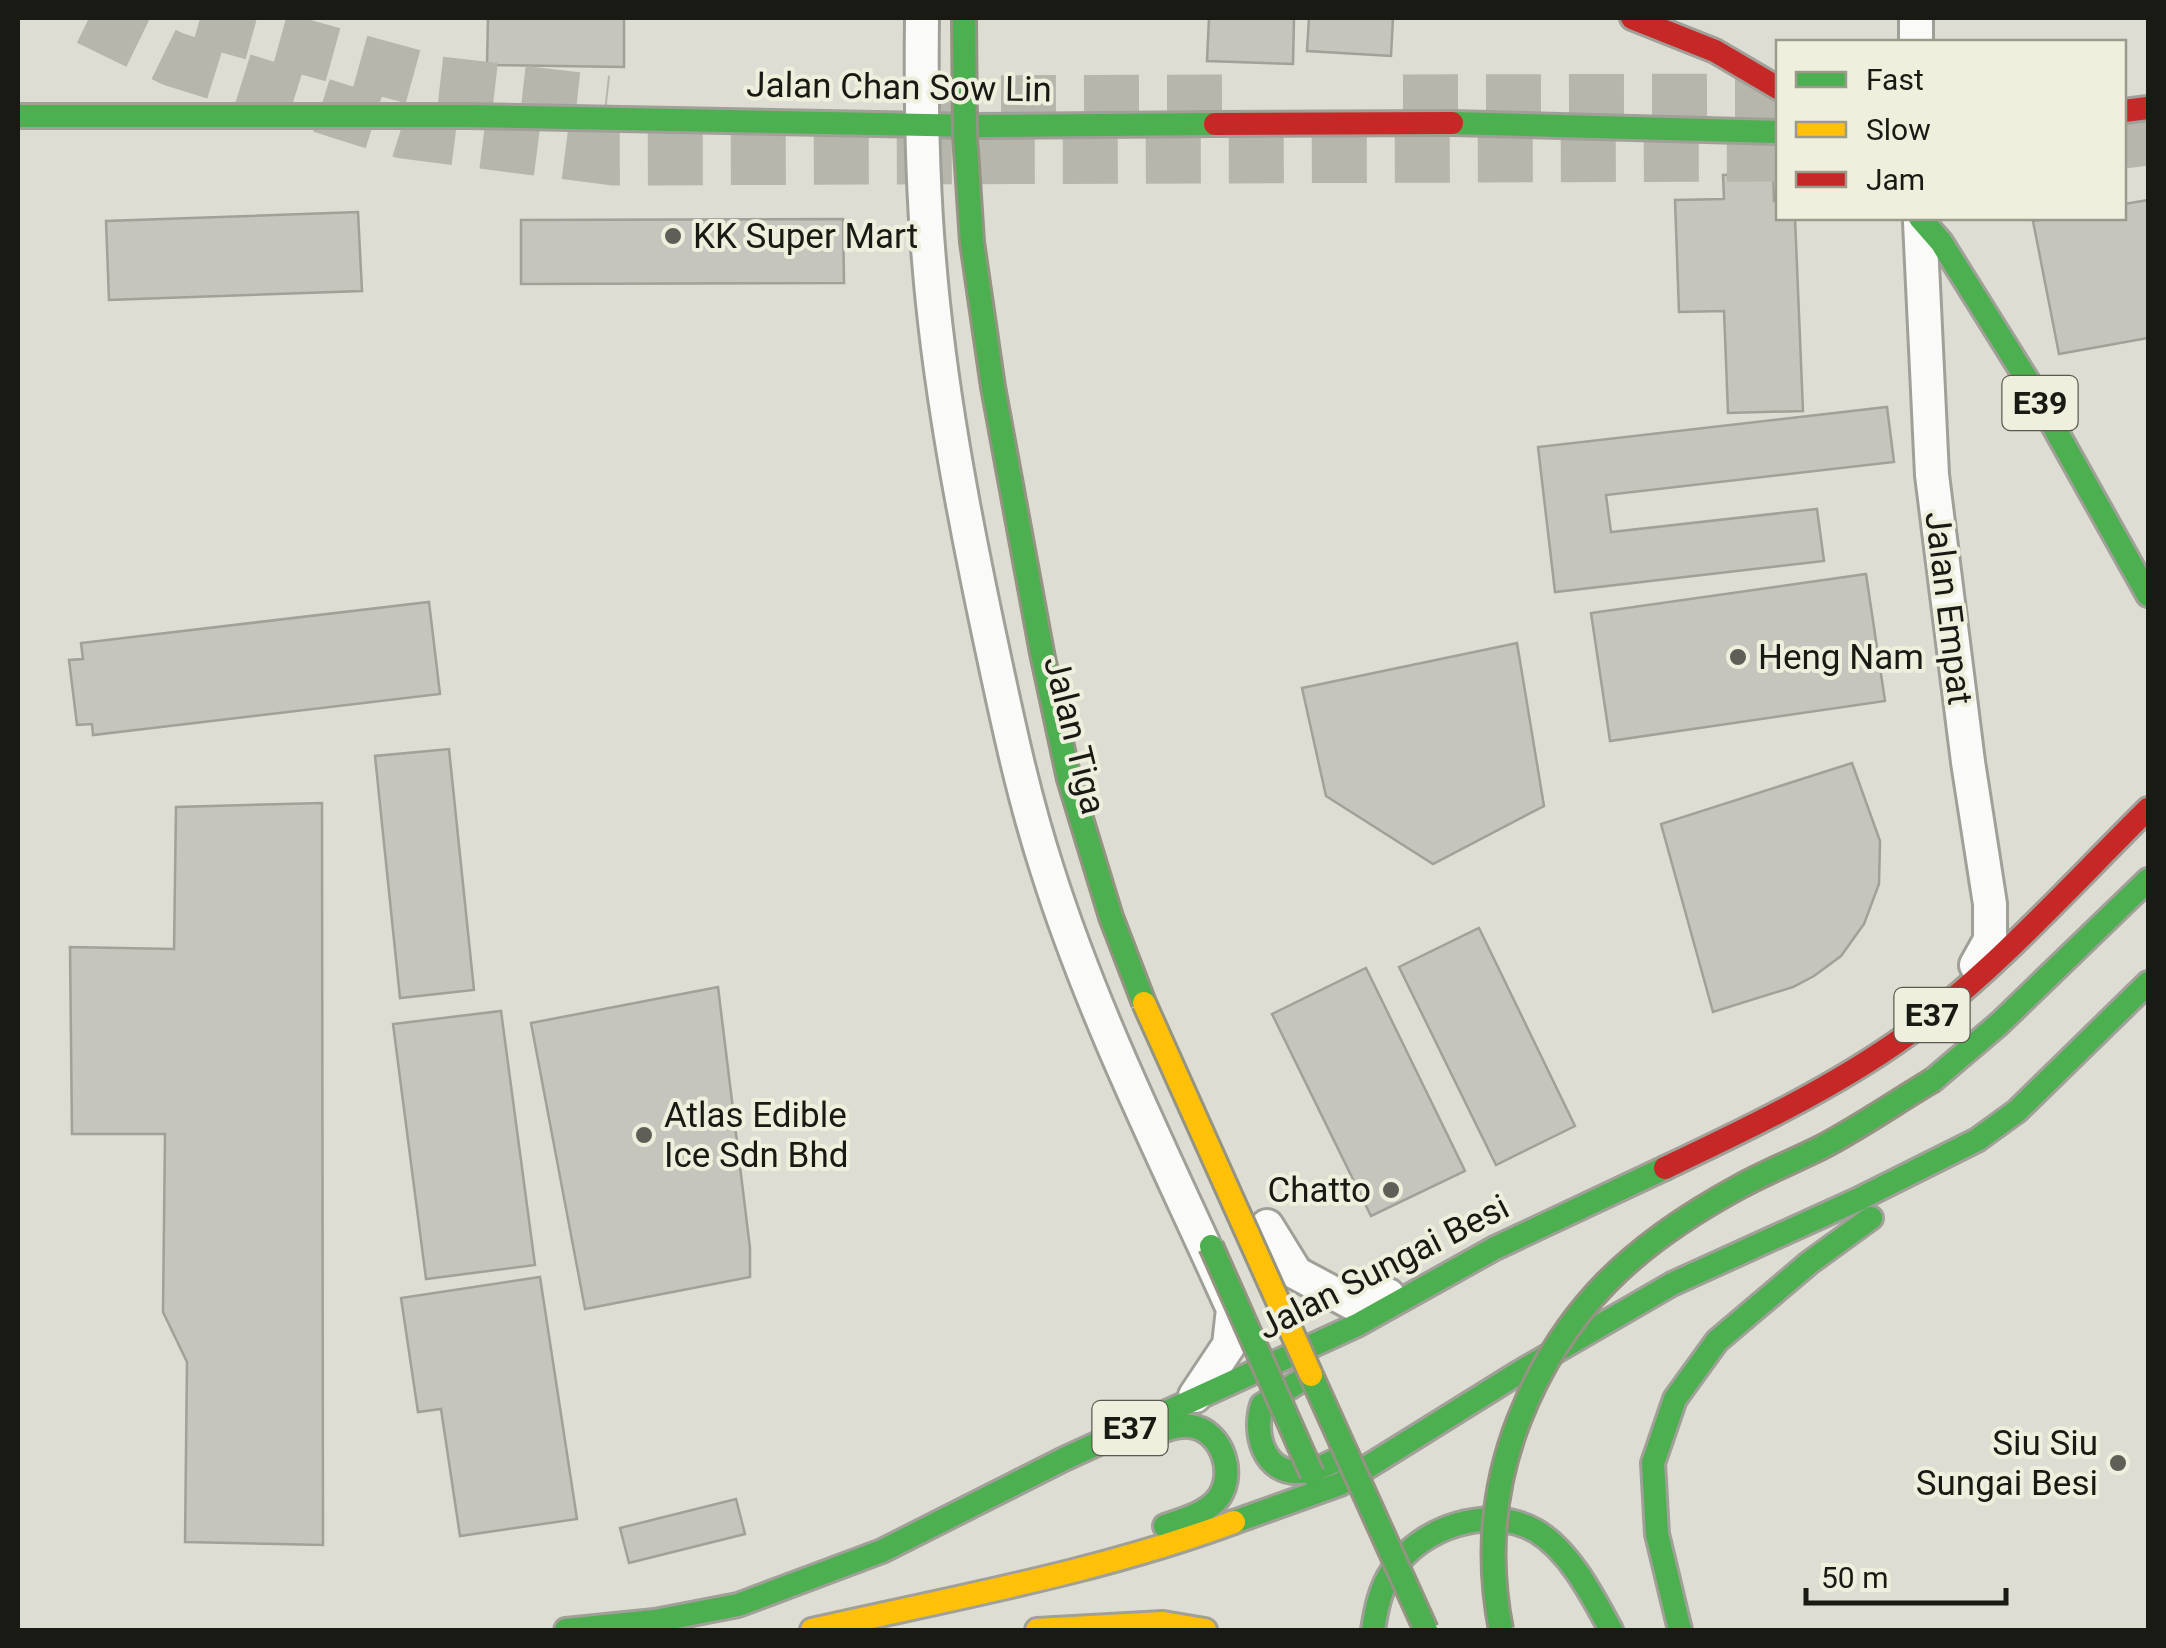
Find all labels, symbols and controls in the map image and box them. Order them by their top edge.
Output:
legend [1776,40,2126,220]
text: Fast [1866,62,1924,97]
street label: Jalan Chan Sow Lin [746,64,1052,111]
text: Slow [1866,112,1931,147]
text: Jam [1866,162,1925,197]
place label: KK Super Mart [693,216,918,257]
marker: KK Super Mart [662,225,684,247]
road number: E39 [2002,376,2078,430]
street label: Jalan Empat [1916,509,1981,707]
place label: Heng Nam [1758,637,1924,678]
marker: Heng Nam [1727,646,1749,668]
street label: Jalan Tiga [1035,652,1114,818]
road number: E37 [1894,988,1970,1042]
place label: Atlas Edible Ice Sdn Bhd [664,1095,848,1176]
marker: Atlas Edible Ice Sdn Bhd [633,1124,655,1146]
place label: Chatto [1267,1170,1371,1211]
marker: Chatto [1380,1179,1402,1201]
street label: Jalan Sungai Besi [1251,1186,1516,1348]
road number: E37 [1092,1401,1168,1455]
place label: Siu Siu Sungai Besi [1916,1423,2098,1504]
marker: Siu Siu Sungai Besi [2107,1452,2129,1474]
scale bar [1806,1543,2006,1605]
text: 50 m [1821,1560,1888,1595]

